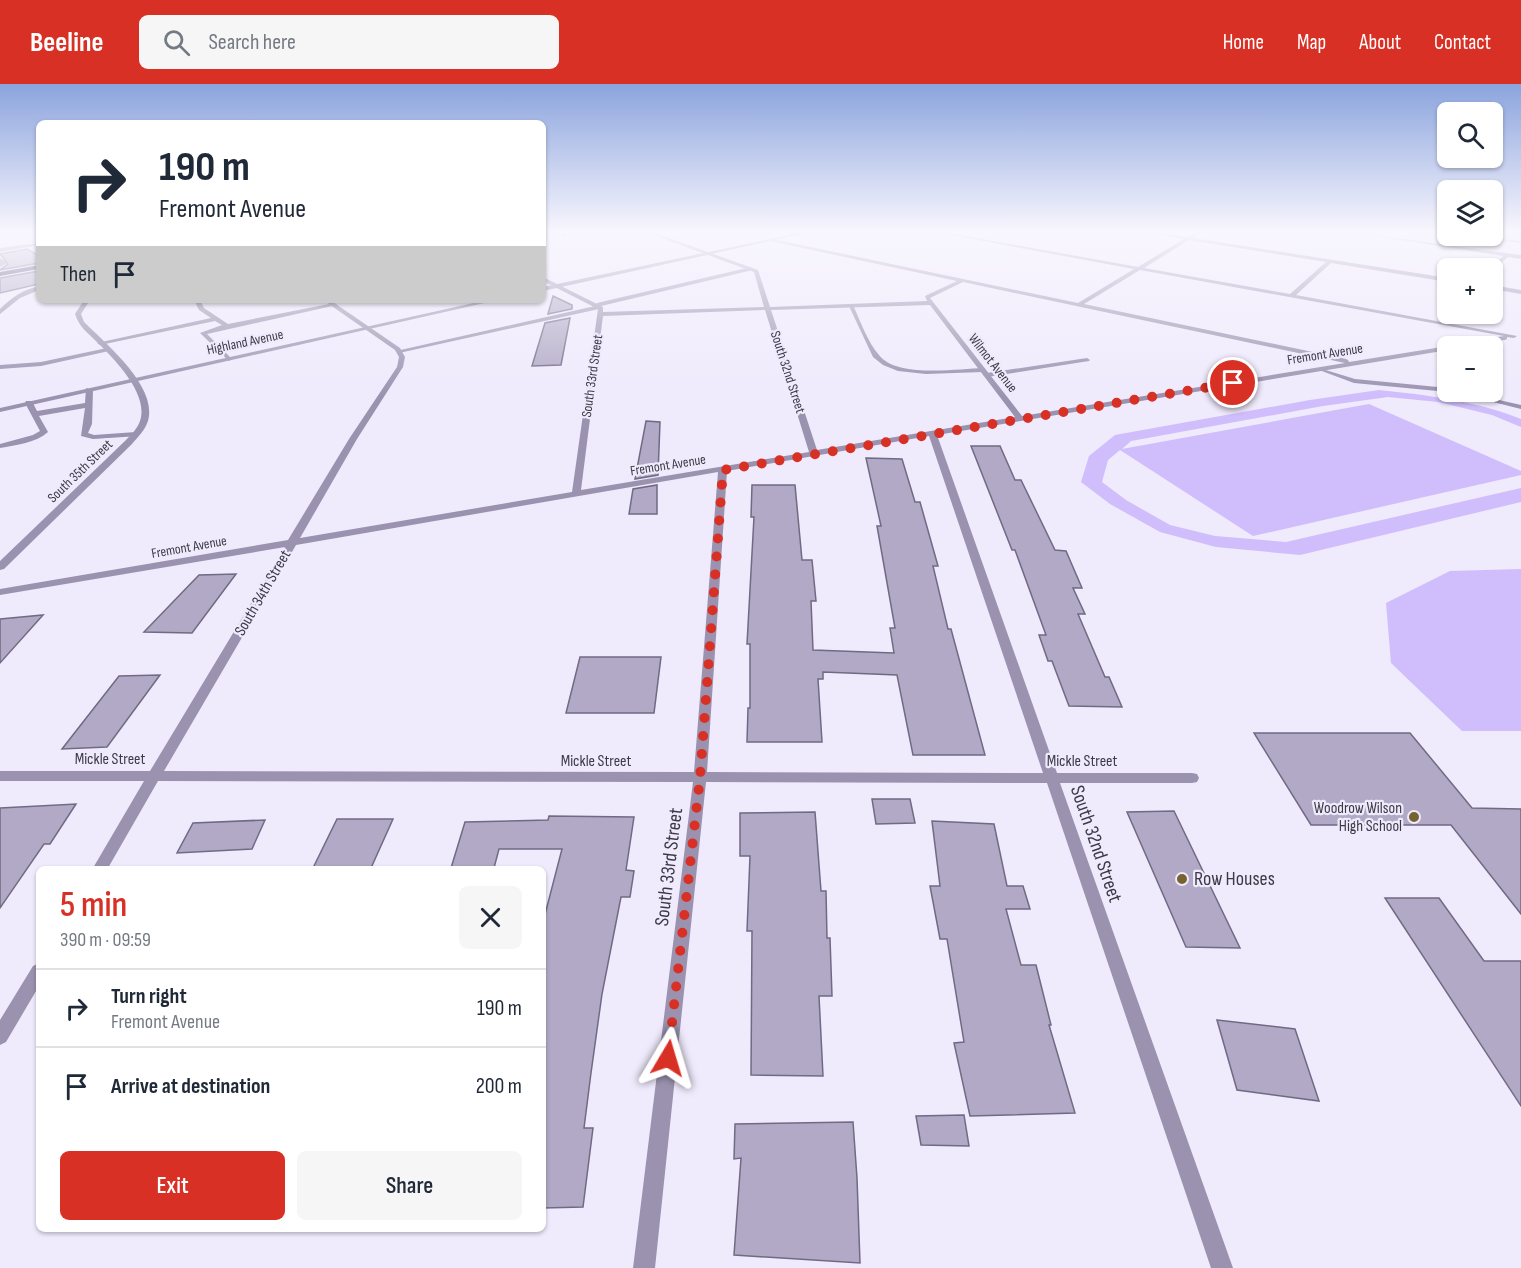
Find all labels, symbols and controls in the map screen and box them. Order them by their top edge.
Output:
search box [139,15,559,69]
text: Beeline [30,26,103,59]
icon: search [160,26,193,59]
text: Search here [208,29,296,56]
text: Home [1223,30,1264,55]
text: Map [1297,30,1326,55]
text: About [1359,30,1401,55]
text: Contact [1434,30,1491,55]
map controls [1437,102,1503,402]
button: search [1437,102,1503,168]
text: 190 m [159,142,250,193]
icon: right [60,144,138,222]
button: layers [1437,180,1503,246]
text: Fremont Avenue [159,193,306,225]
icon: arrive [108,258,141,291]
button: + [1437,258,1503,324]
text: Then [60,261,96,288]
street label: Highland Avenue [205,326,285,358]
street label: South 32nd Street [767,329,809,415]
street label: Wilmot Avenue [965,330,1021,396]
street label: South 33rd Street [578,334,606,418]
button: − [1437,336,1503,402]
street label: Fremont Avenue [1286,340,1364,368]
pin [1207,357,1258,408]
icon: arrive [1216,366,1249,399]
street label: South 35th Street [44,436,116,506]
street label: Fremont Avenue [629,451,707,479]
street label: Fremont Avenue [150,532,228,562]
street label: South 34th Street [231,547,295,639]
street label: Mickle Street [75,750,145,769]
street label: Mickle Street [561,752,631,771]
street label: Mickle Street [1047,752,1117,771]
street label: South 32nd Street [1065,782,1127,906]
place label: Woodrow Wilson High School [1314,799,1402,836]
street label: South 33rd Street [650,806,688,928]
marker: Woodrow Wilson High School [1407,810,1421,824]
place label: Row Houses [1194,867,1275,891]
marker: Row Houses [1175,872,1189,886]
text: 5 min [60,884,127,927]
button: close [459,886,522,949]
text: 390 m · 09:59 [60,928,151,952]
text: Turn right [111,983,187,1010]
icon: right [60,992,93,1025]
text: 190 m [477,995,522,1022]
text: Fremont Avenue [111,1010,220,1034]
position arrow [636,1026,700,1090]
icon: arrive [60,1070,93,1103]
text: Arrive at destination [111,1073,270,1100]
text: 200 m [476,1073,522,1100]
button: Exit [60,1151,285,1220]
button: Share [297,1151,522,1220]

